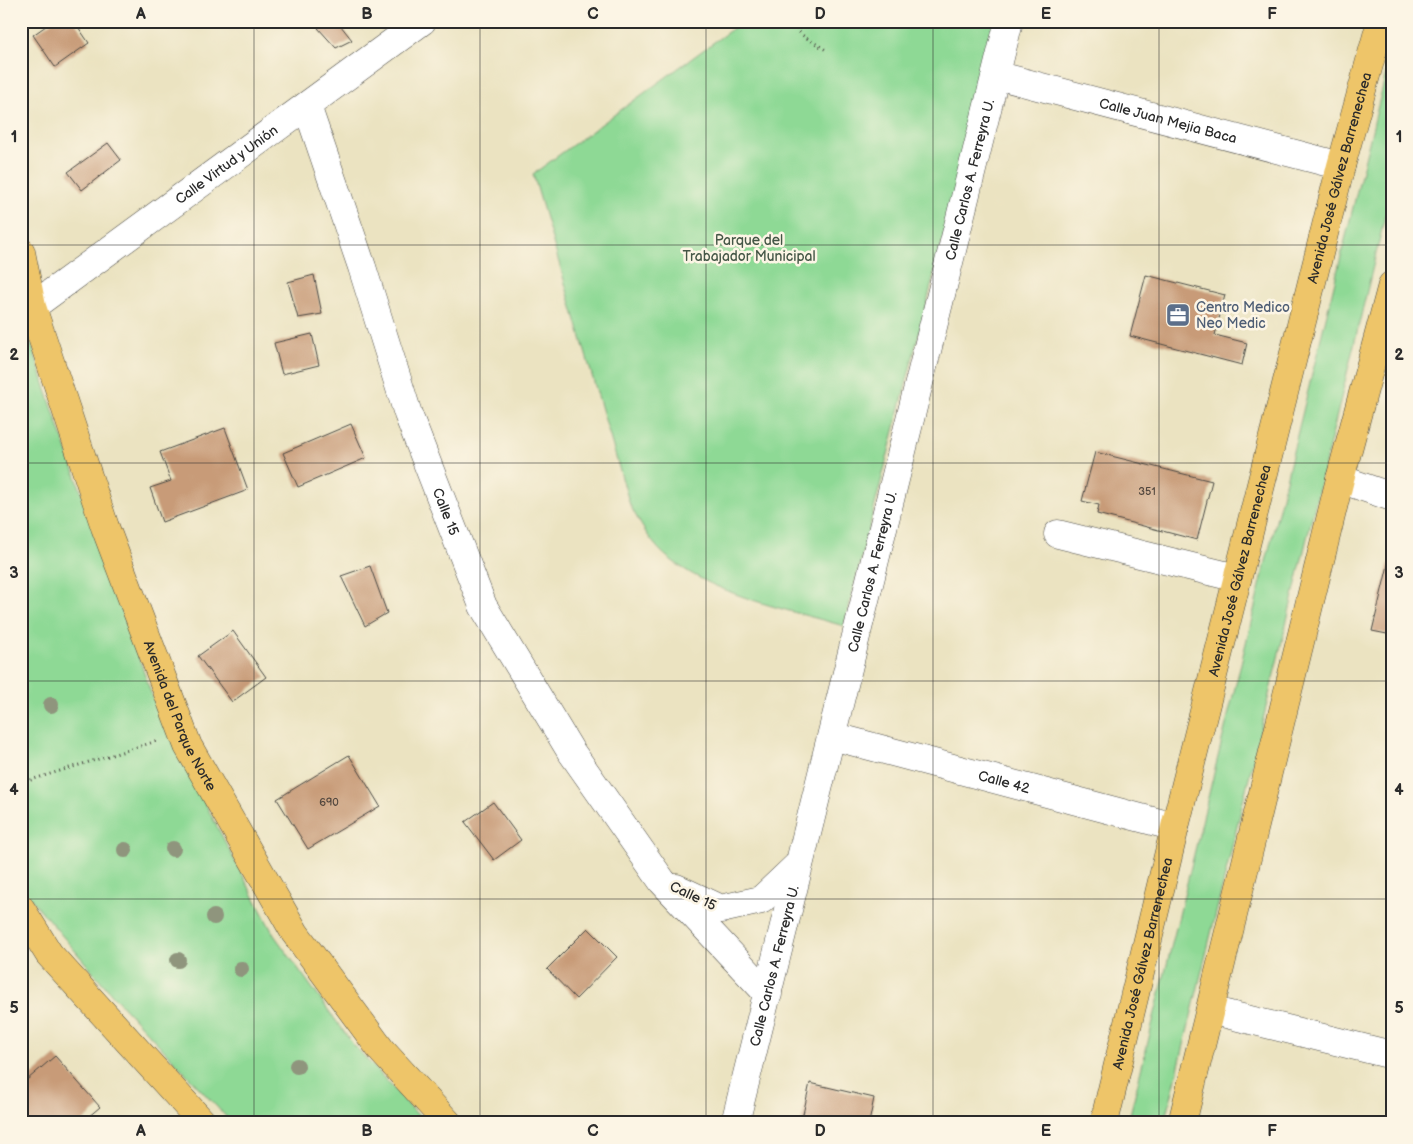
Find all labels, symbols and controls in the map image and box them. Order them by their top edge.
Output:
text: A [135,5,146,24]
text: B [361,5,373,24]
text: C [587,5,599,24]
text: D [814,5,826,24]
text: E [1041,5,1051,24]
text: F [1267,5,1277,24]
street label: Avenida José Gálvez Barrenechea [1303,70,1375,285]
street label: Calle Juan Mejia Baca [1097,94,1239,147]
street label: Calle Carlos A. Ferreyra U. [941,97,998,262]
street label: Calle Virtud y Unión [172,121,281,208]
text: 1 [11,128,17,147]
text: 1 [1396,128,1402,147]
park label: Parque del Trabajador Municipal [682,232,816,265]
place label: Centro Medico Neo Medic [1196,299,1290,332]
office icon: Centro Medico Neo Medic [1165,302,1191,328]
text: 2 [9,346,19,365]
text: 2 [1394,346,1404,365]
street label: Avenida José Gálvez Barrenechea [1205,463,1274,678]
street label: Calle 15 [429,485,463,538]
house number: 351 [1138,485,1156,498]
street label: Calle Carlos A. Ferreyra U. [844,489,900,654]
text: 3 [9,564,19,583]
text: 3 [1394,564,1404,583]
street label: Avenida del Parque Norte [140,638,220,794]
street label: Calle 42 [976,767,1033,797]
text: 4 [9,781,19,800]
text: 4 [1394,781,1404,800]
house number: 690 [319,796,339,809]
street label: Avenida José Gálvez Barrenechea [1109,856,1176,1071]
street label: Calle 15 [667,878,719,914]
street label: Calle Carlos A. Ferreyra U. [746,883,802,1048]
text: 5 [9,999,19,1018]
text: 5 [1394,999,1404,1018]
text: A [135,1122,146,1141]
text: B [361,1122,373,1141]
text: C [587,1122,599,1141]
text: D [814,1122,826,1141]
text: E [1041,1122,1051,1141]
text: F [1267,1122,1277,1141]

